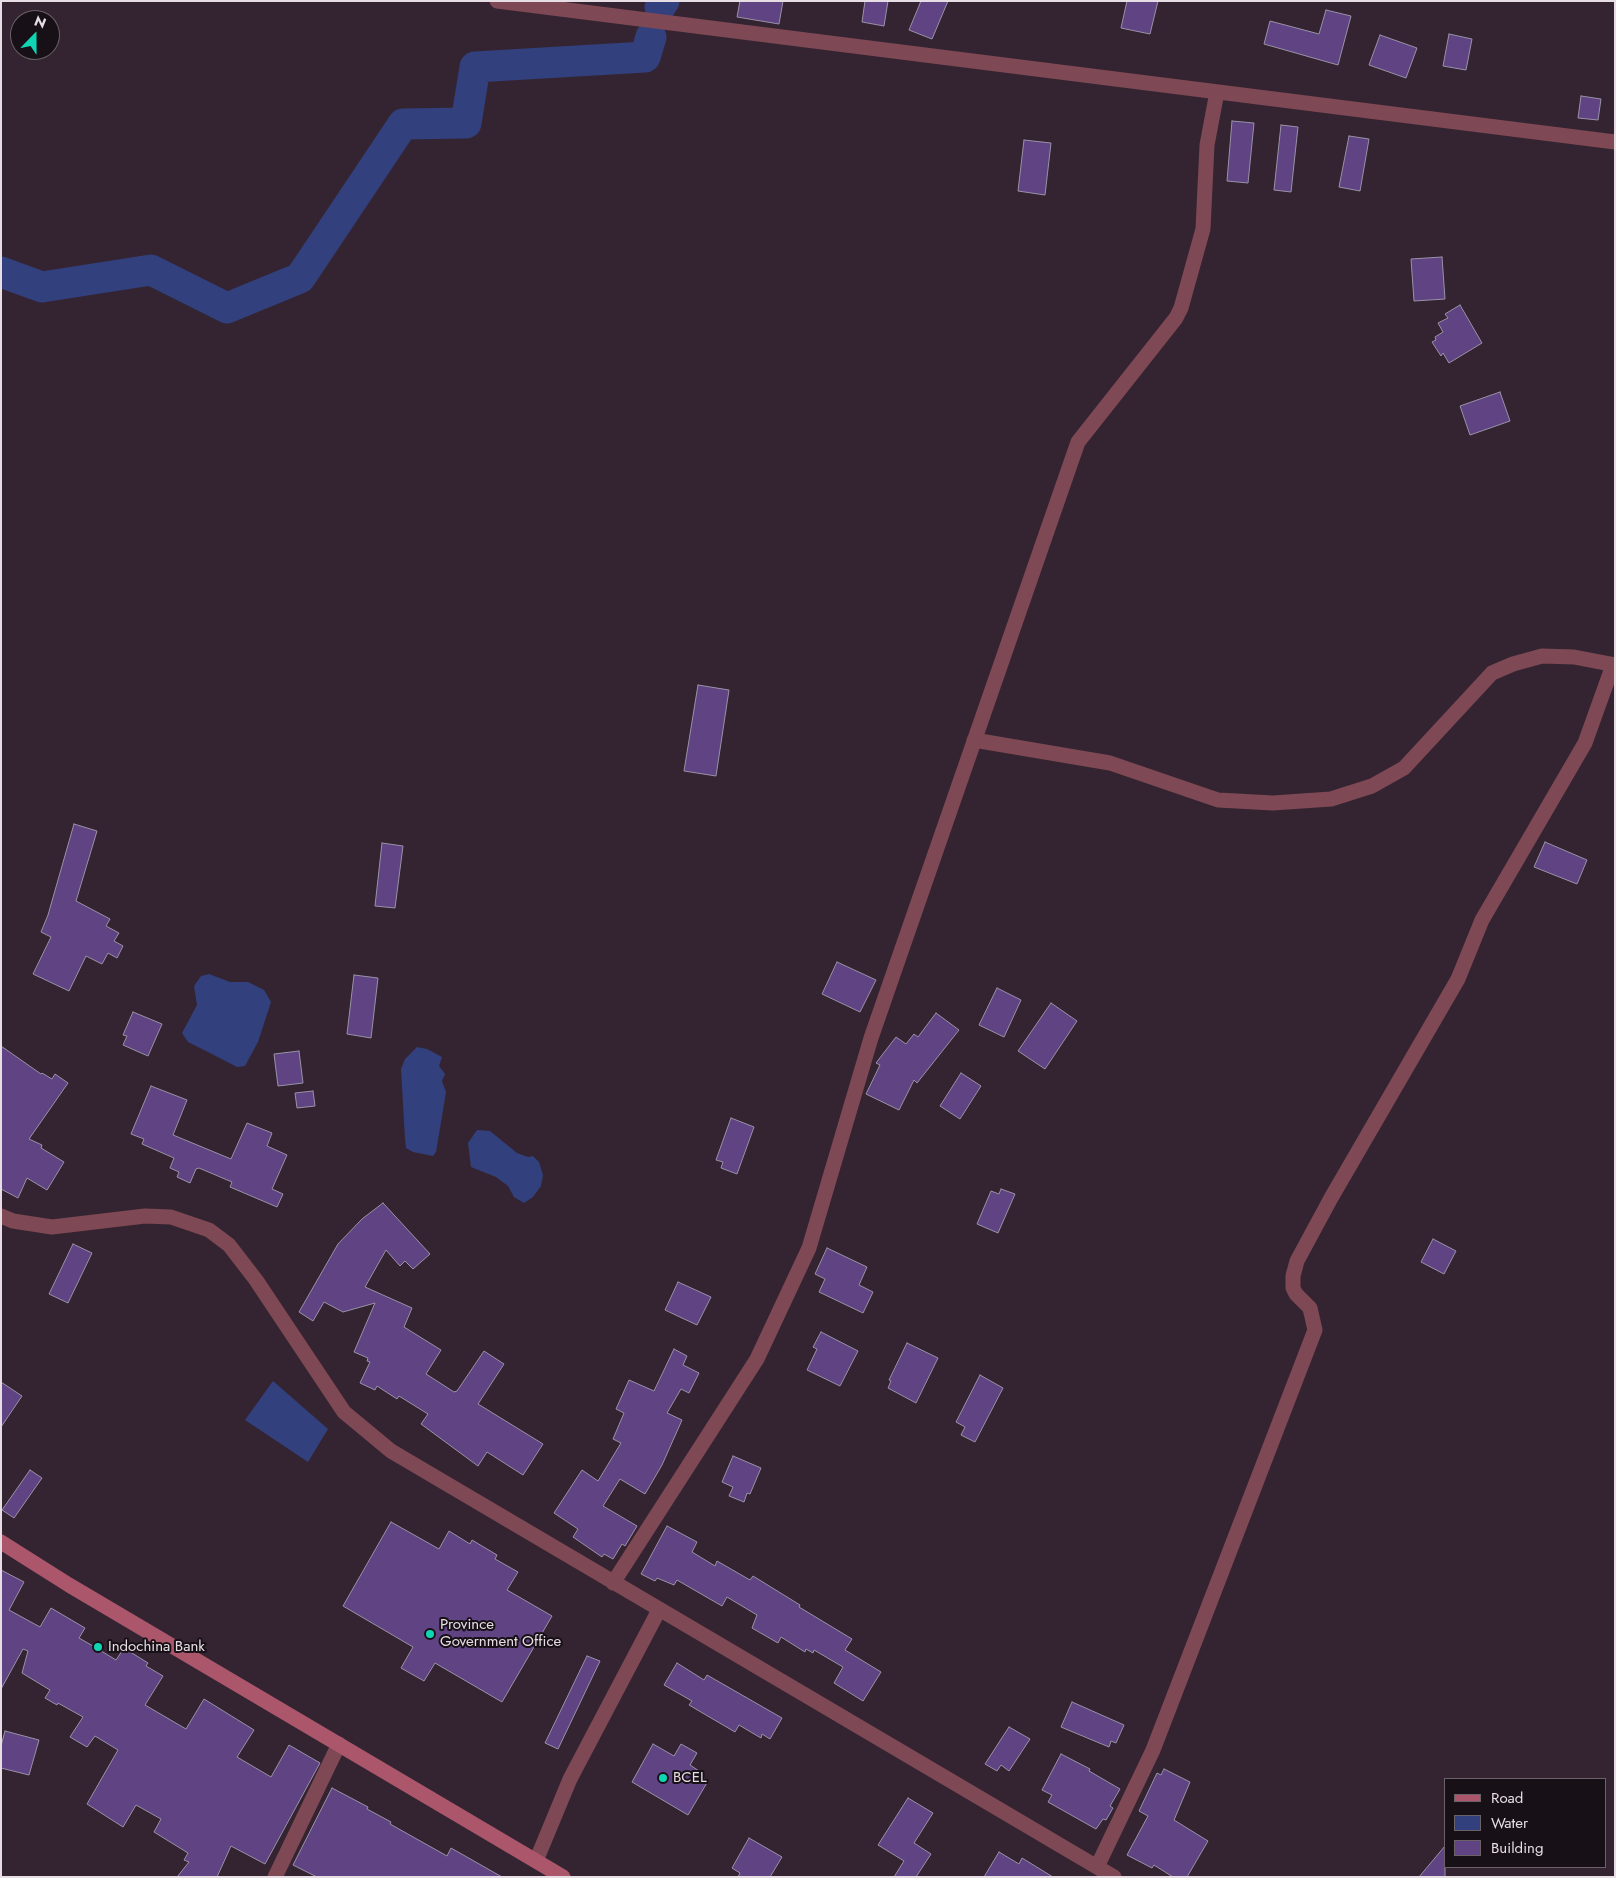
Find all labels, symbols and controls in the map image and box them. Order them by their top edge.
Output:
north arrow [10,10,60,60]
text: N [31,11,49,33]
place label: Province Government Office [440,1616,561,1651]
marker: Province Government Office [424,1628,436,1640]
place label: Indochina Bank [108,1638,205,1656]
marker: Indochina Bank [92,1641,104,1653]
place label: BCEL [673,1769,707,1787]
marker: BCEL [657,1772,669,1784]
legend [1444,1778,1606,1868]
text: Road [1491,1787,1523,1809]
text: Water [1491,1812,1528,1834]
text: Building [1491,1837,1543,1859]

